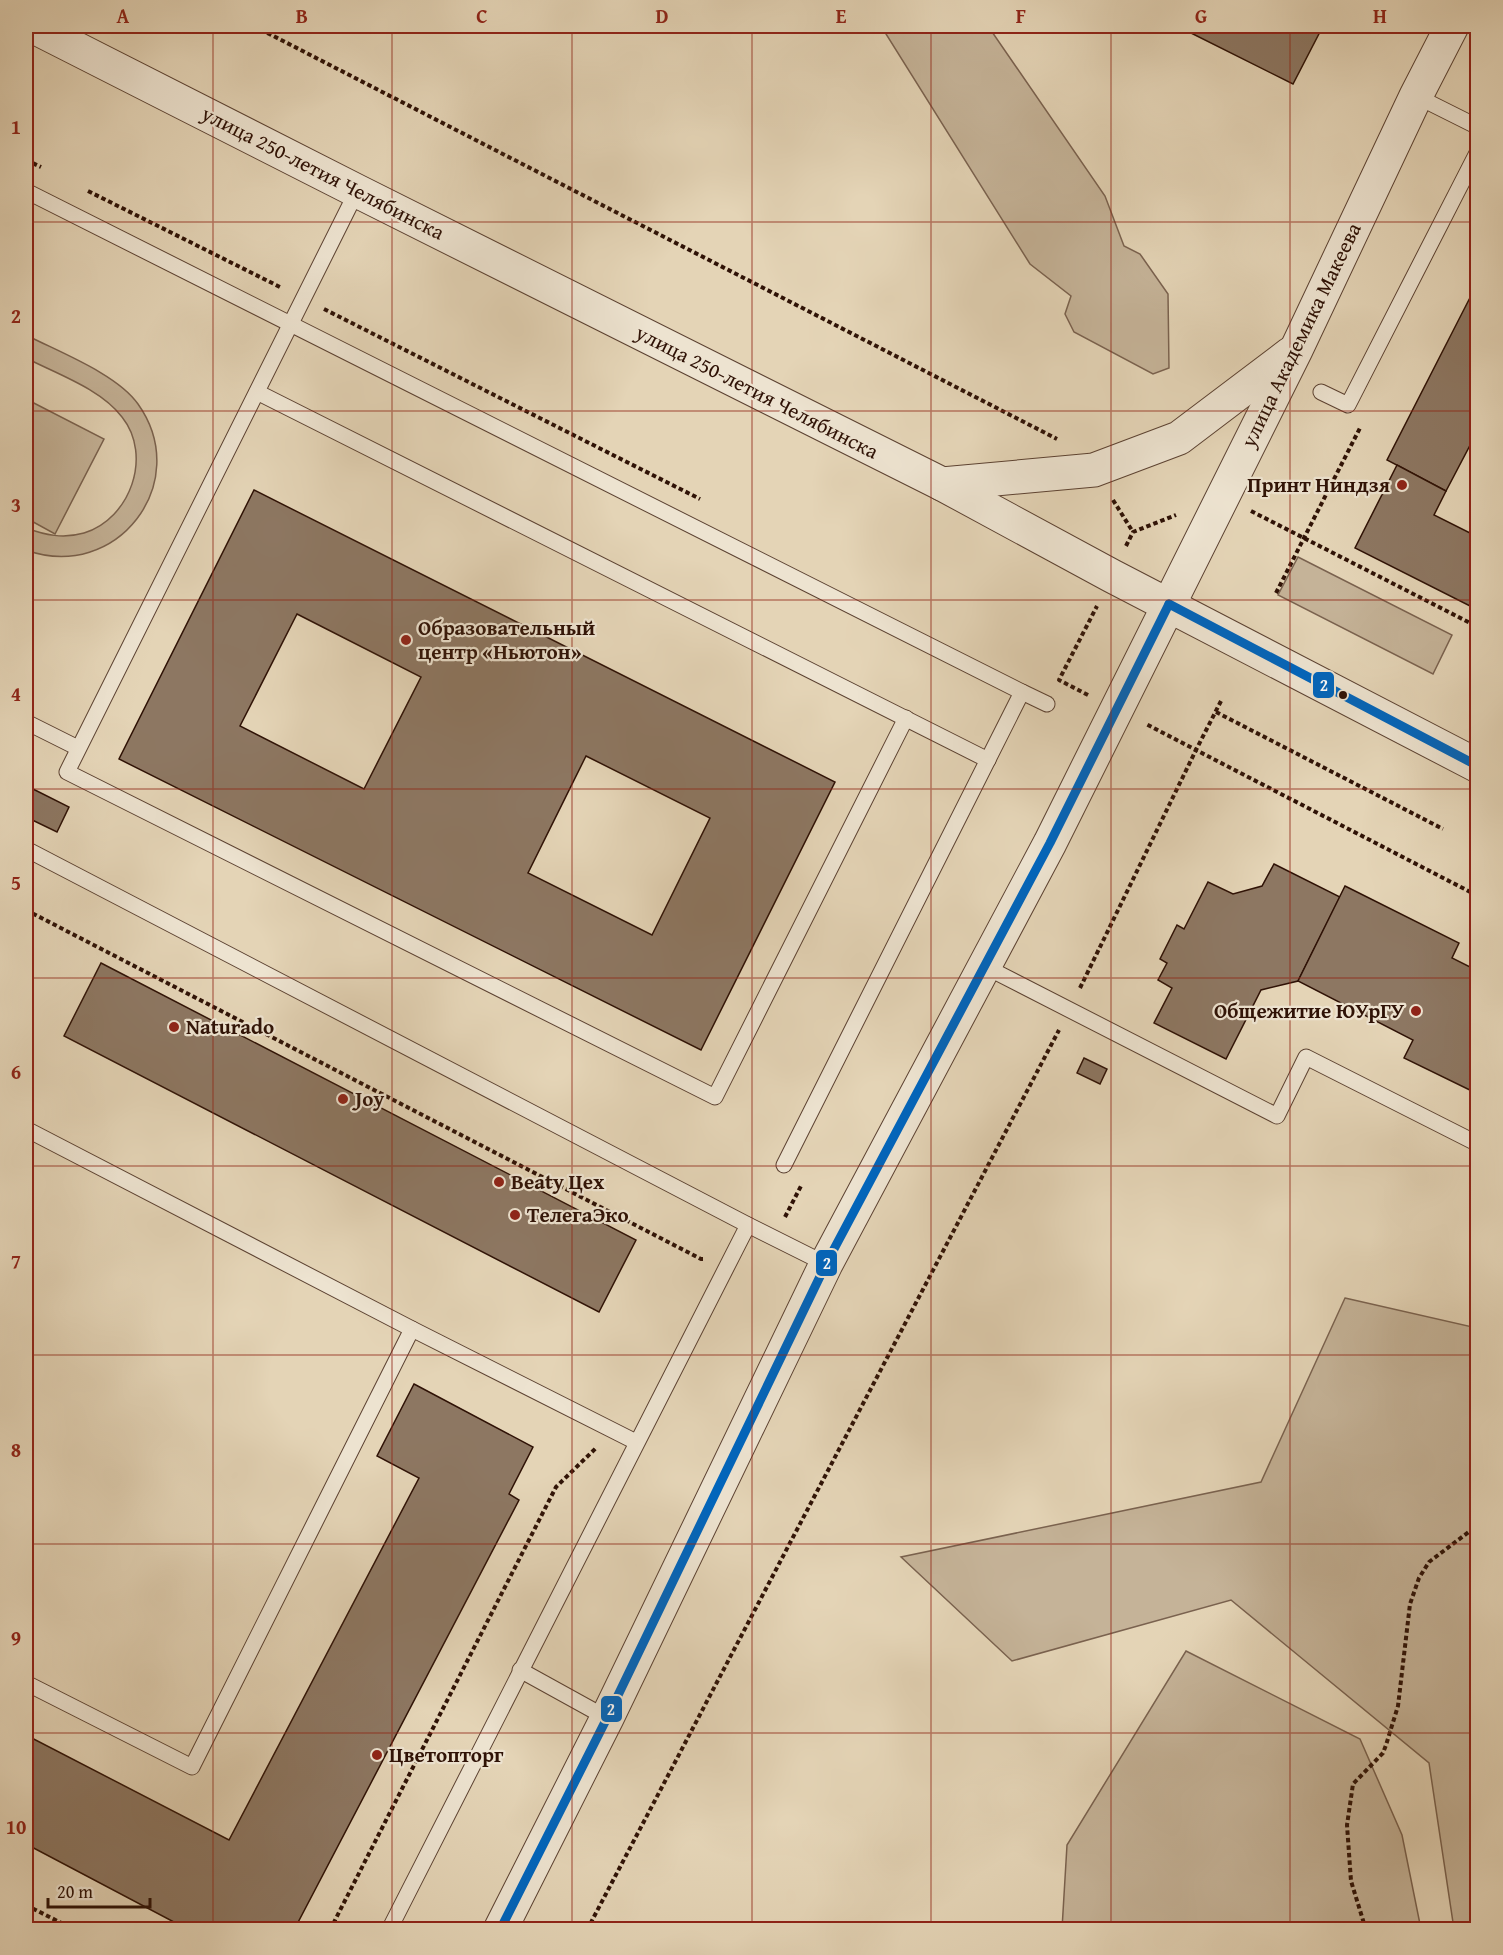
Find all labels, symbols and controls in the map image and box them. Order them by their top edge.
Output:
text: A [117,1,130,30]
text: B [296,1,308,30]
text: C [476,1,488,30]
text: D [655,1,669,30]
text: E [836,1,847,30]
text: F [1016,1,1026,30]
text: G [1195,1,1207,30]
text: H [1373,1,1387,30]
street label: улица 250-летия Челябинска [196,97,450,247]
text: 1 [11,112,21,141]
street label: улица Академика Макеева [1232,217,1369,453]
text: 2 [11,301,21,330]
street label: улица 250-летия Челябинска [630,316,884,466]
place label: Принт Ниндзя [1247,469,1390,500]
marker: Принт Ниндзя [1395,478,1409,492]
text: 3 [11,490,21,519]
place label: Образовательный центр «Ньютон» [418,612,595,667]
marker: Образовательный центр «Ньютон» [399,633,413,647]
line badge: 2 [1312,671,1335,699]
text: 2 [1320,673,1328,697]
text: 4 [11,679,21,708]
unlabelled marker [1337,689,1349,701]
text: 5 [11,868,21,897]
place label: Общежитие ЮУрГУ [1214,995,1405,1026]
marker: Общежитие ЮУрГУ [1409,1004,1423,1018]
place label: Naturado [186,1011,274,1042]
marker: Naturado [167,1020,181,1034]
text: 6 [11,1057,21,1086]
place label: Joy [352,1083,384,1114]
marker: Joy [336,1092,350,1106]
place label: Beaty Цех [511,1166,604,1197]
marker: Beaty Цех [492,1175,506,1189]
place label: ТелегаЭко [527,1199,629,1230]
marker: ТелегаЭко [508,1208,522,1222]
text: 7 [11,1246,21,1275]
line badge: 2 [815,1249,838,1277]
text: 2 [823,1251,831,1275]
text: 8 [11,1435,21,1464]
text: 9 [11,1623,21,1652]
line badge: 2 [600,1695,623,1723]
text: 2 [607,1697,615,1721]
place label: Цветопторг [389,1739,504,1770]
marker: Цветопторг [370,1748,384,1762]
text: 10 [6,1812,26,1841]
scale bar [48,1871,150,1909]
text: 20 m [57,1878,93,1905]

